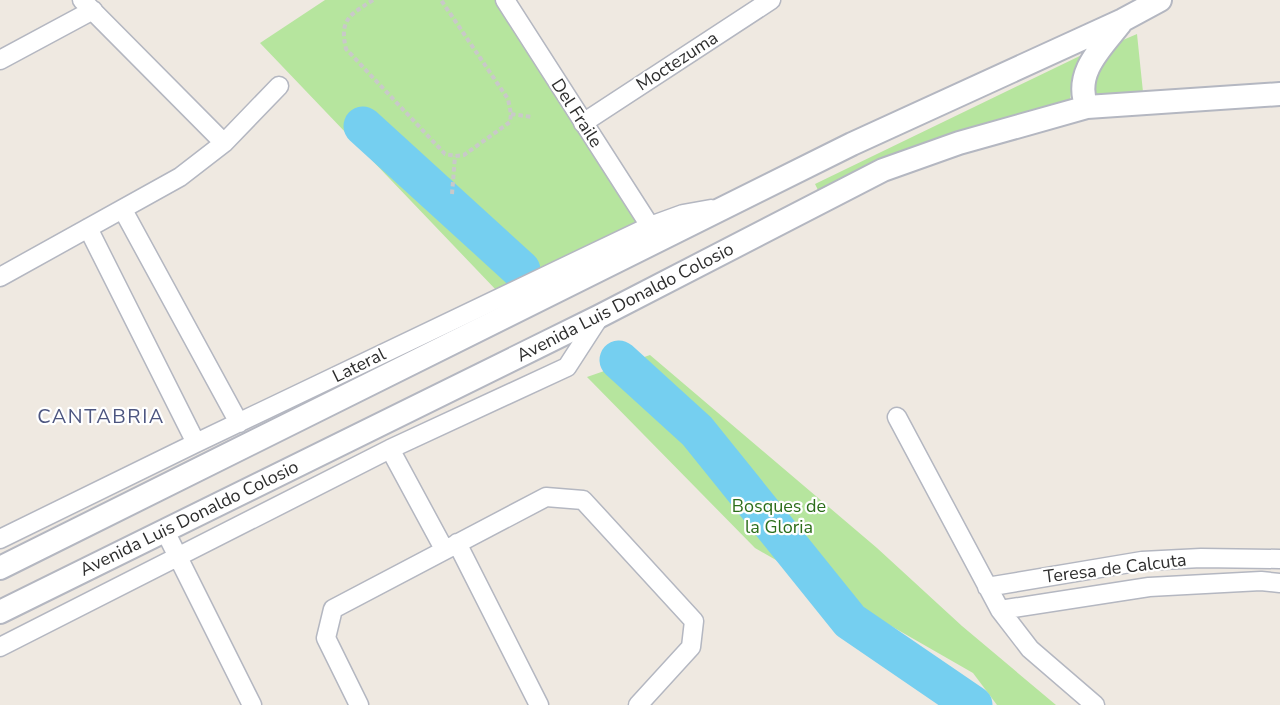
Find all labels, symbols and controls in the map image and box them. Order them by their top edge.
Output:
street label: Moctezuma [632,26,722,96]
street label: Del Fraile [546,74,608,152]
street label: Avenida Luis Donaldo Colosio [512,237,738,367]
street label: Lateral [328,342,390,388]
district label: CANTABRIA [37,403,165,430]
street label: Avenida Luis Donaldo Colosio [76,454,302,582]
park label: Bosques de la Gloria [732,494,826,539]
street label: Teresa de Calcuta [1042,547,1188,589]

